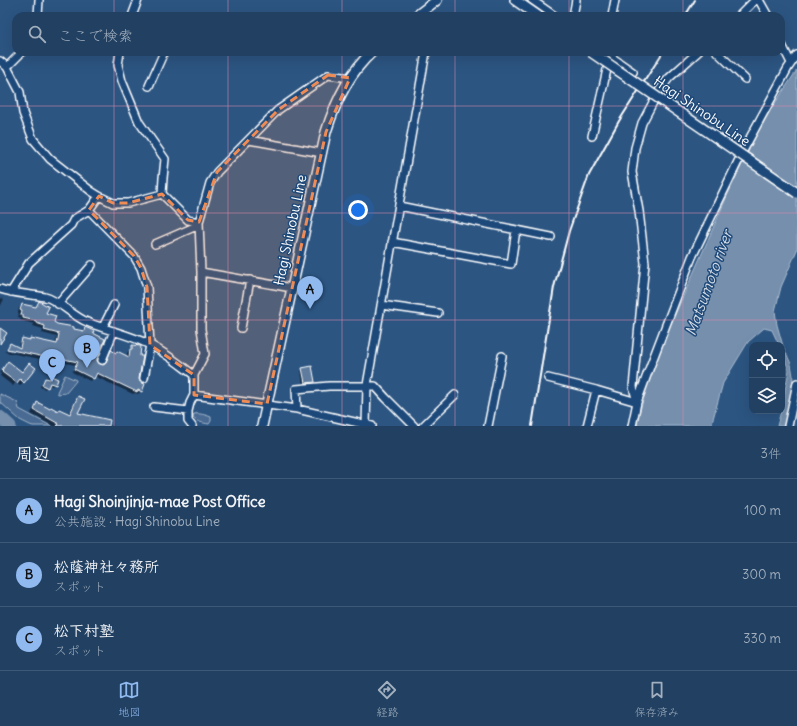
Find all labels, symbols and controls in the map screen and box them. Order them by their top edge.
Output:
search box [12,12,785,56]
icon: search [26,23,48,45]
text: ここで検索 [58,26,133,45]
street label: Hagi Shinobu Line [650,72,754,150]
street label: Hagi Shinobu Line [269,173,311,287]
your location [348,200,368,220]
water label: Matsumoto river [681,226,737,338]
pin: A [297,276,323,309]
pin: B [74,335,100,368]
map controls [749,342,785,414]
button: locate [749,342,785,378]
pin: C [39,349,65,382]
button: layers [749,378,785,414]
text: 周辺 [16,443,50,465]
text: 3件 [761,445,781,462]
text: Hagi Shoinjinja-mae Post Office [54,492,266,511]
text: A [25,502,33,519]
text: 100 m [744,502,781,519]
text: 公共施設 · Hagi Shinobu Line [54,513,220,530]
text: 松蔭神社々務所 [54,557,159,576]
text: B [25,566,33,583]
text: 300 m [742,566,781,583]
text: スポット [54,578,106,595]
text: 松下村塾 [54,621,114,640]
text: C [25,630,33,647]
text: 330 m [743,630,781,647]
text: スポット [54,642,106,659]
tab: 地図 [118,679,140,719]
tab: 経路 [376,679,398,719]
tab: 保存済み [635,679,679,719]

